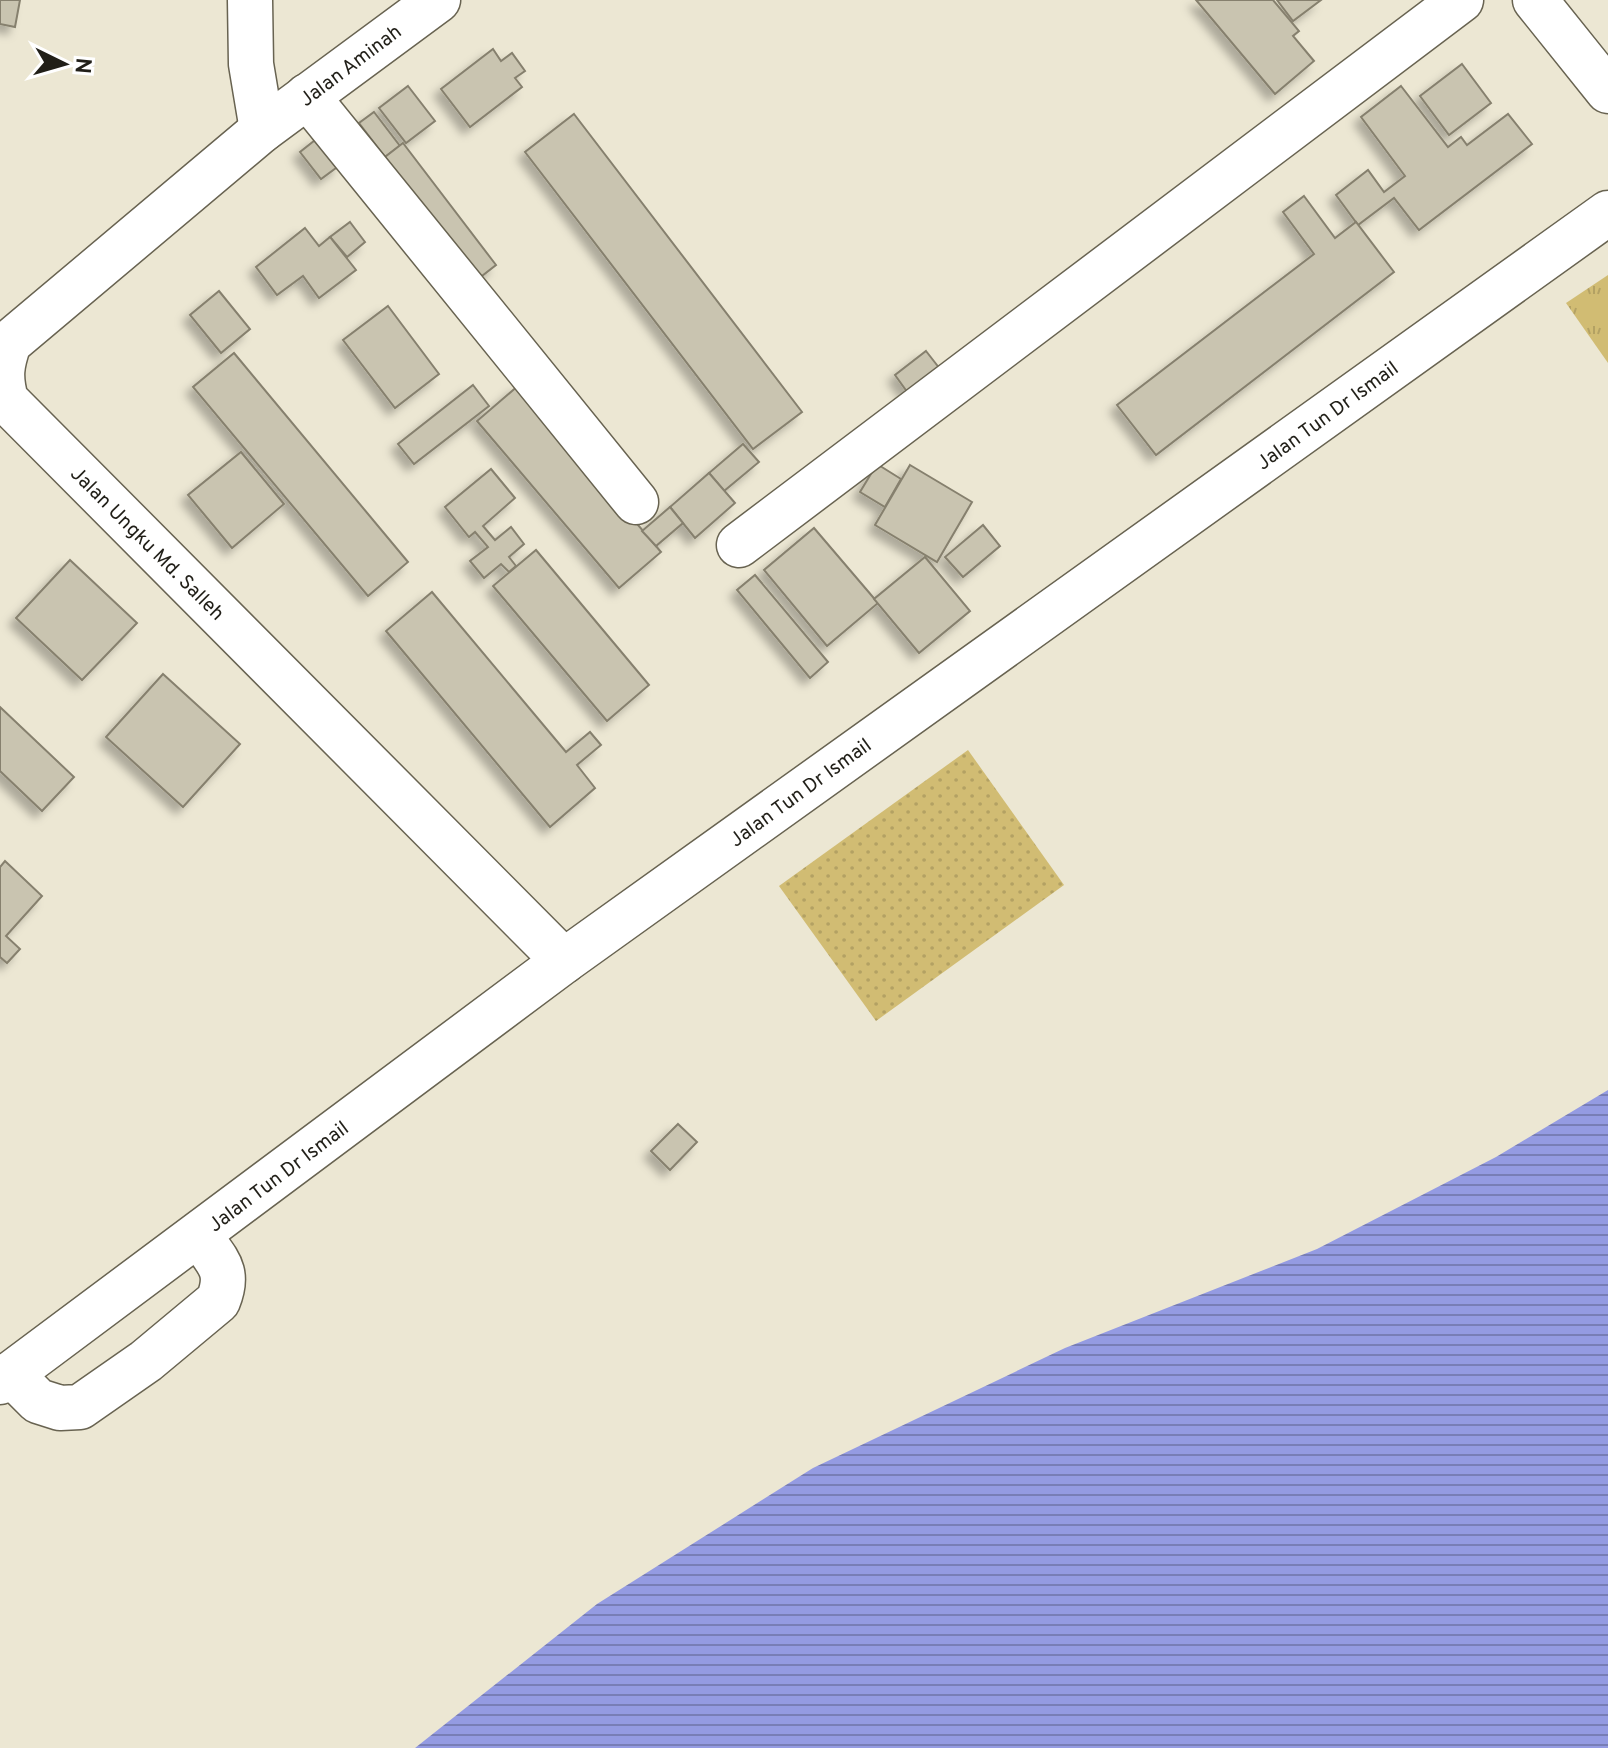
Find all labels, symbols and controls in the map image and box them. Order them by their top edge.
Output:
street label: Jalan Aminah [295,20,407,114]
north arrow [24,24,104,104]
text: N [67,56,96,75]
street label: Jalan Tun Dr Ismail [1252,356,1404,477]
street label: Jalan Ungku Md. Salleh [64,462,229,627]
street label: Jalan Tun Dr Ismail [725,733,877,854]
street label: Jalan Tun Dr Ismail [204,1116,355,1239]

